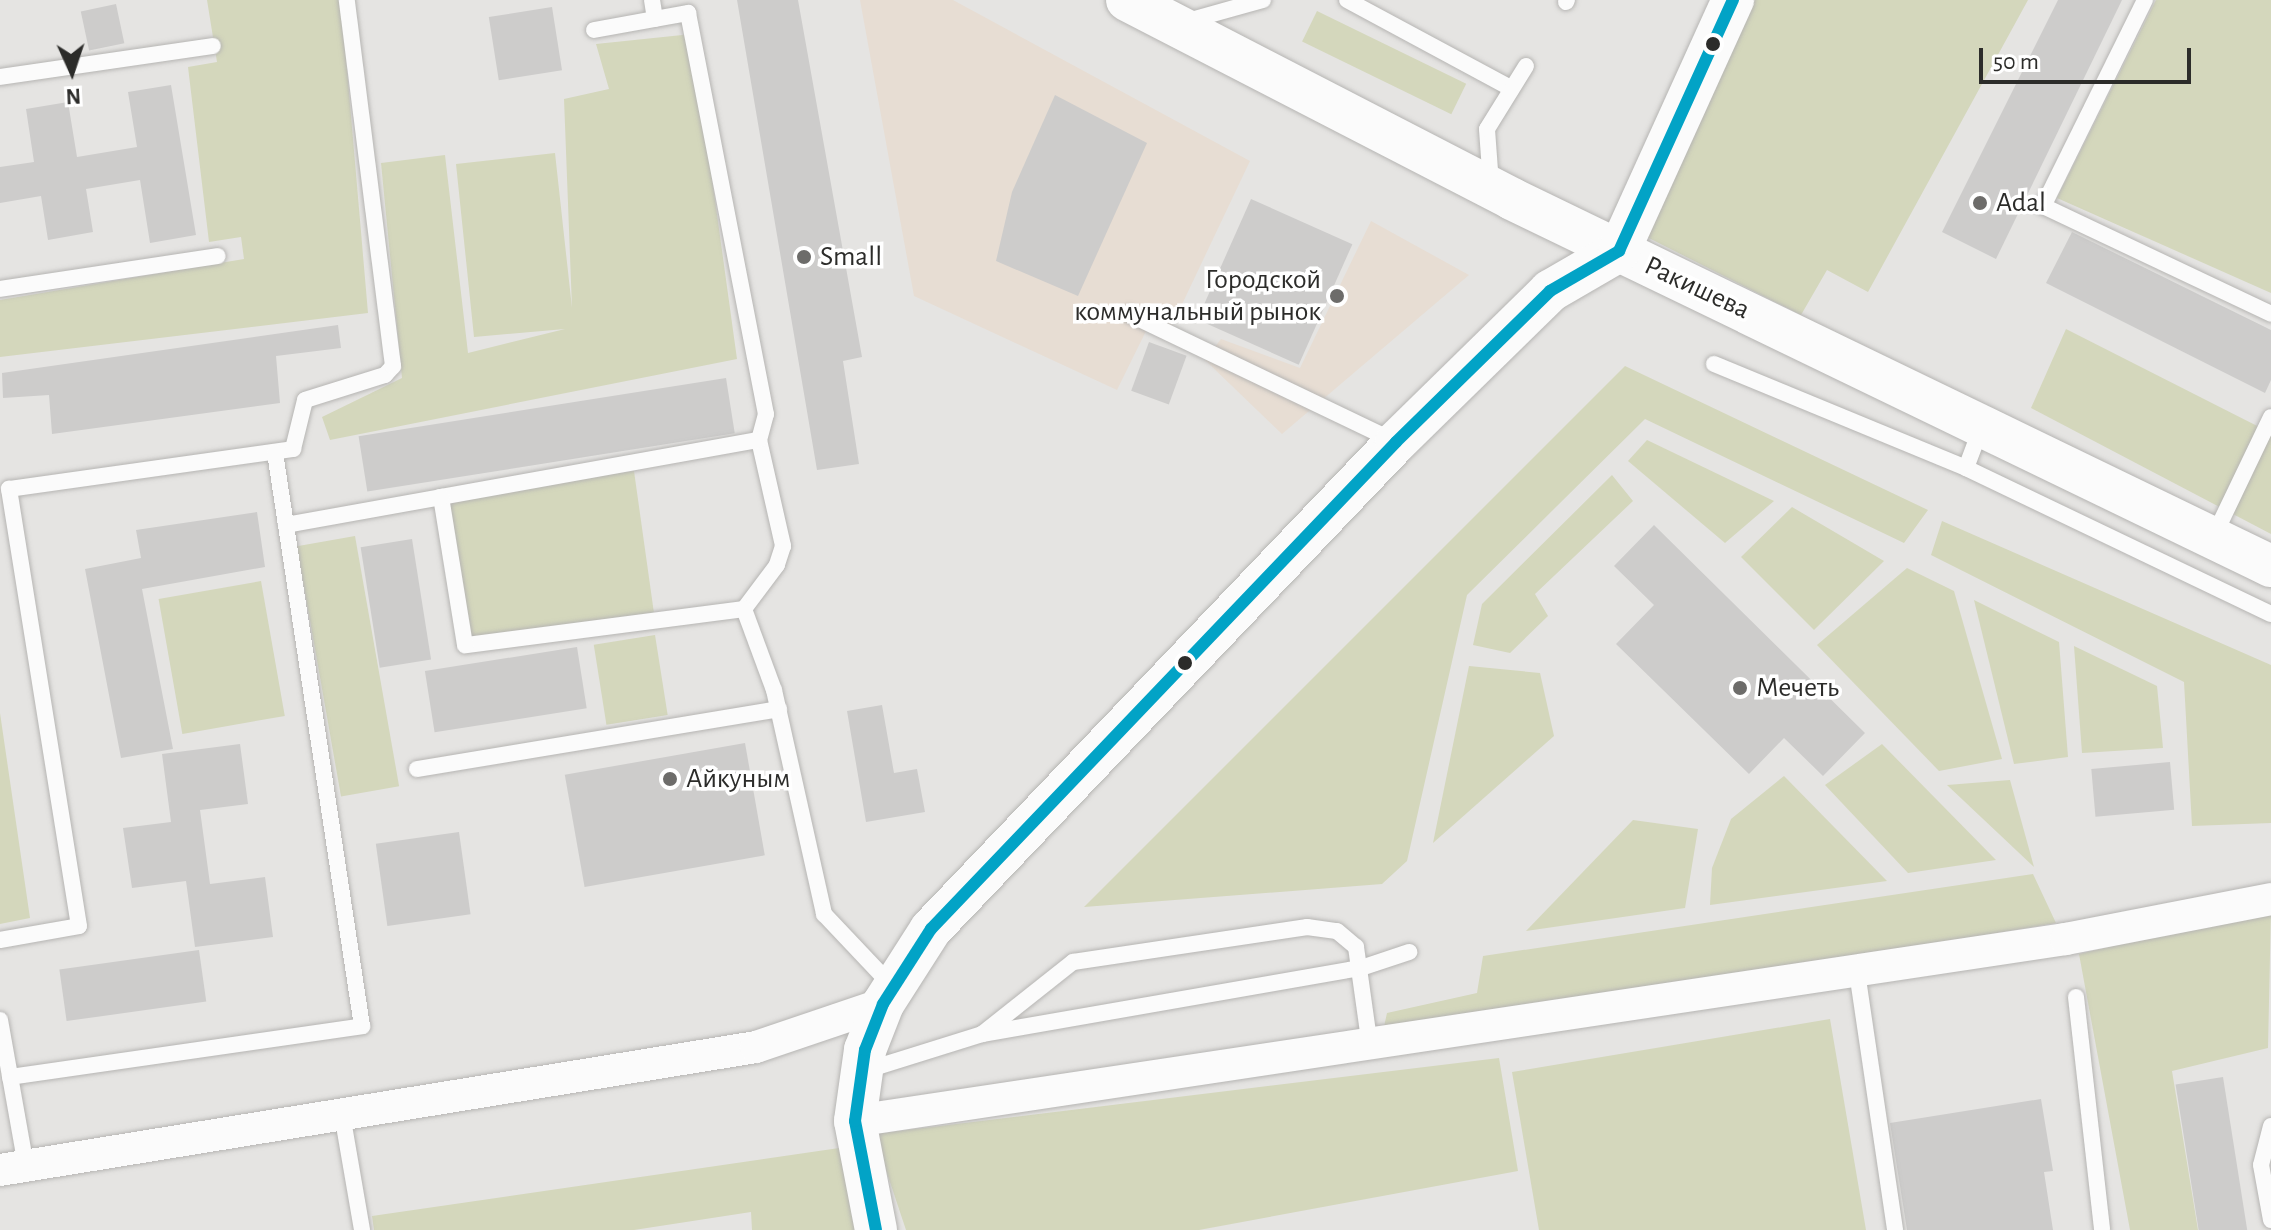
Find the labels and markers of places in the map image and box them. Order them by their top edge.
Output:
unlabelled marker [1705,36,1721,52]
place label: Adal [1996,186,2046,220]
marker: Adal [1971,194,1989,212]
place label: Small [820,240,882,274]
marker: Small [795,248,813,266]
place label: Городской коммунальный рынок [1074,263,1321,329]
marker: Городской коммунальный рынок [1328,287,1346,305]
unlabelled marker [1177,655,1193,671]
place label: Мечеть [1756,671,1839,705]
marker: Мечеть [1731,679,1749,697]
place label: Айкуным [686,762,790,796]
marker: Айкуным [661,770,679,788]

